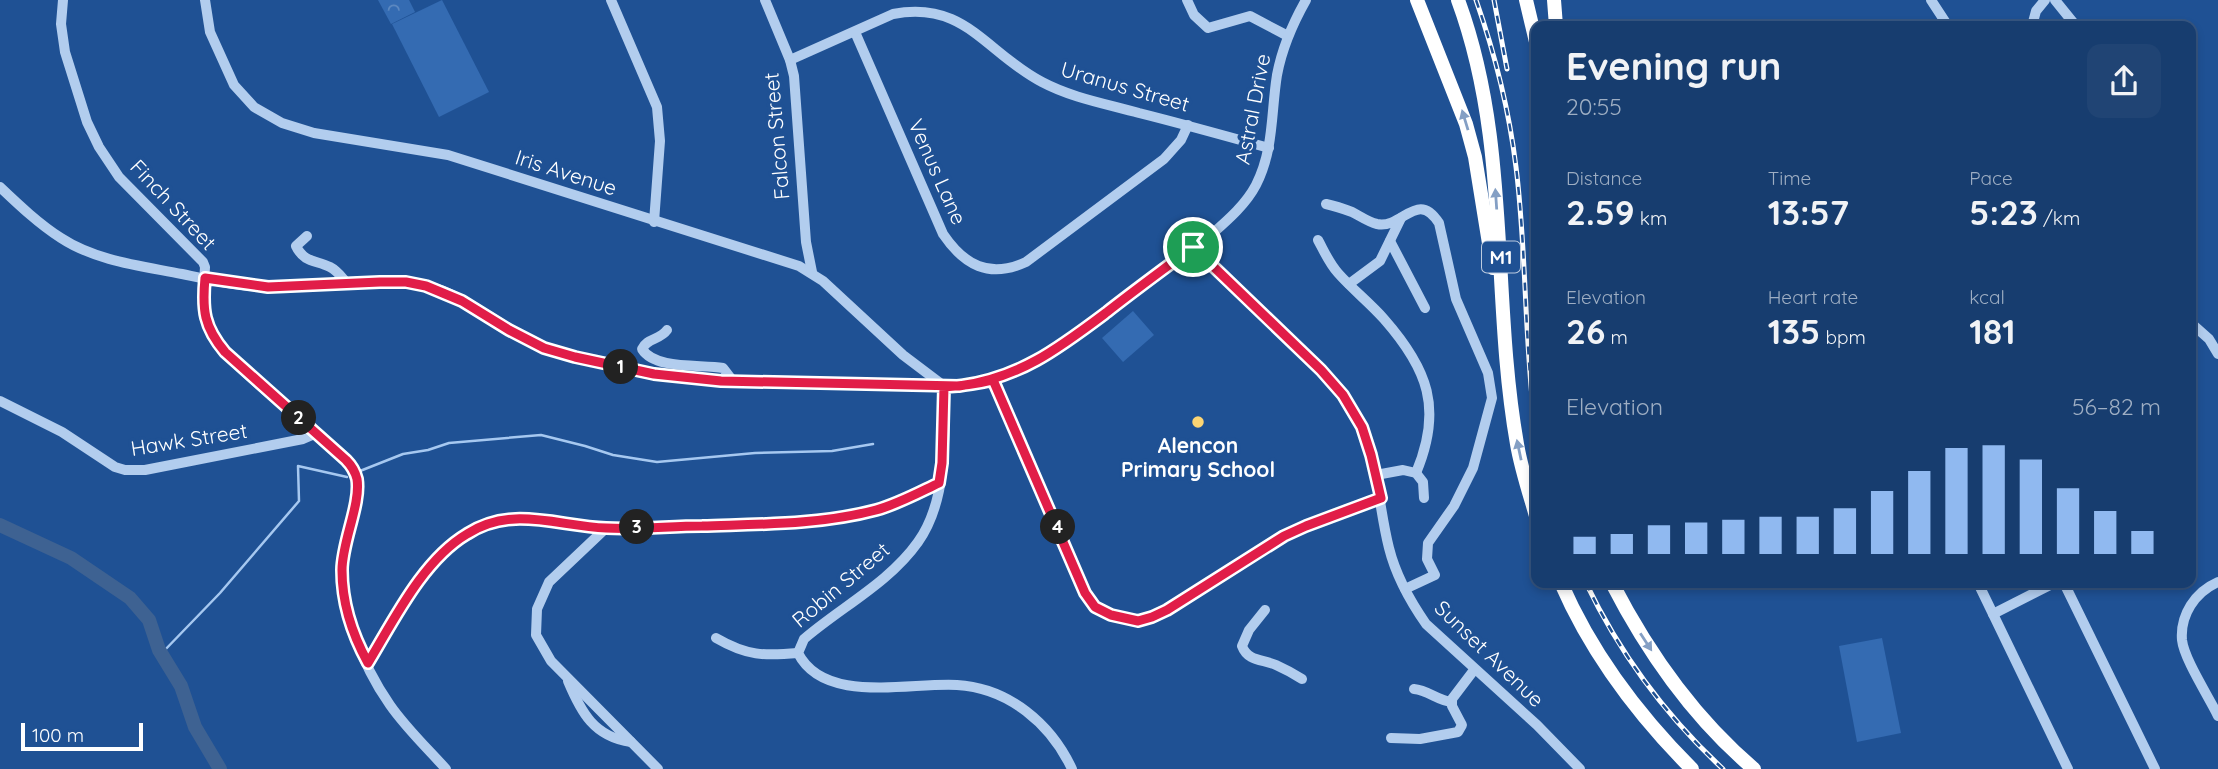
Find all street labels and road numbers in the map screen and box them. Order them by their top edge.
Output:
street label: Astral Drive [1229,51,1275,166]
street label: Uranus Street [1058,55,1193,117]
street label: Falcon Street [757,71,795,201]
street label: Venus Lane [903,115,973,228]
street label: Iris Avenue [512,143,620,201]
street label: Finch Street [125,154,222,255]
road number: M1 [1482,242,1520,272]
street label: Hawk Street [129,417,249,461]
street label: Robin Street [786,536,894,632]
street label: Sunset Avenue [1429,595,1550,712]

